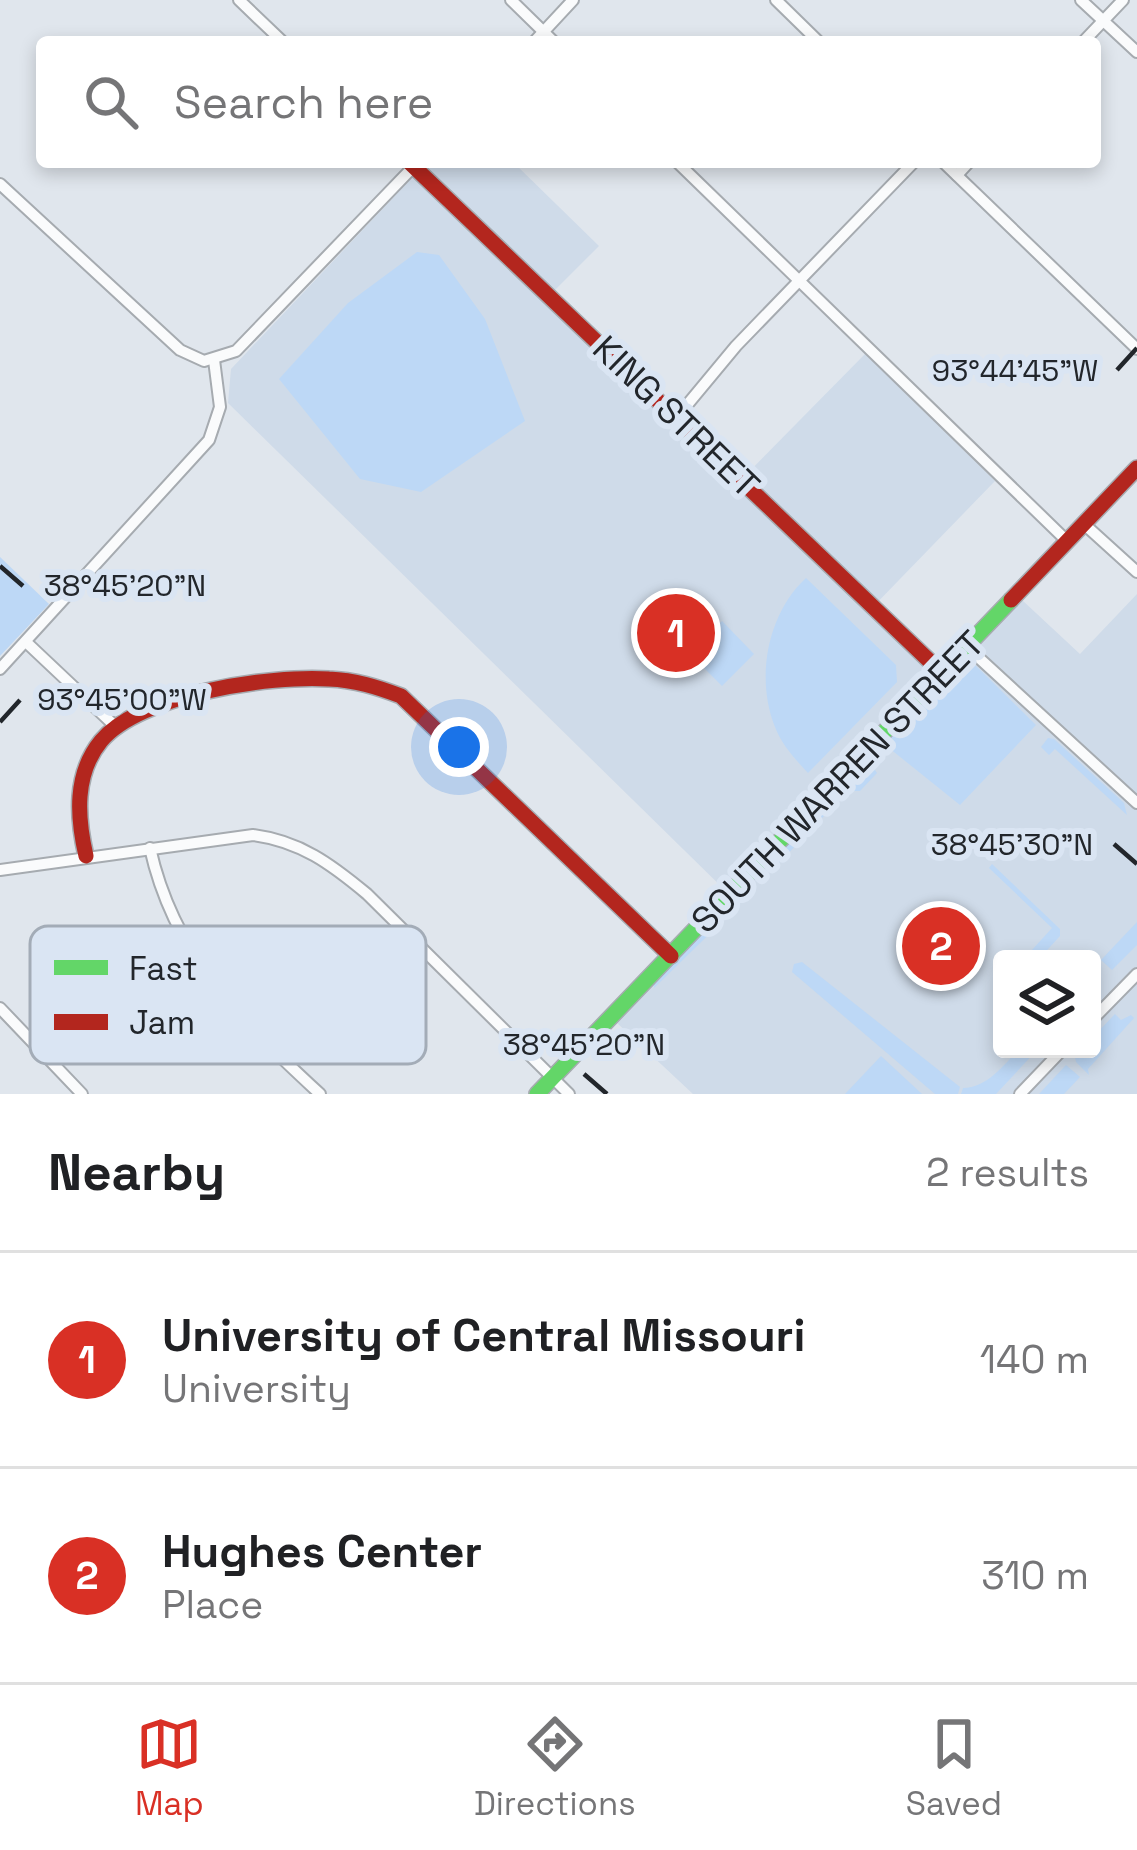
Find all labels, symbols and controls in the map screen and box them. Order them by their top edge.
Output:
search box [36,36,1101,168]
icon: search [78,69,144,135]
text: Search here [174,74,433,131]
street label: KING STREET [583,326,769,508]
text: 93°44'45"W [932,351,1098,390]
text: 38°45'20"N [44,566,206,605]
pin: 1 [637,588,715,678]
street label: SOUTH WARREN STREET [682,621,994,943]
text: 93°45'00"W [37,680,207,719]
your location [429,717,489,777]
text: 38°45'30"N [931,825,1093,864]
pin: 2 [902,901,980,991]
legend [30,926,426,1064]
text: Fast [129,948,198,990]
map controls [993,950,1101,1058]
button: layers [993,950,1101,1058]
text: Jam [129,1002,195,1044]
text: 38°45'20"N [503,1025,665,1064]
text: Nearby [48,1140,225,1205]
text: 2 results [926,1148,1089,1197]
text: University of Central Missouri [162,1307,805,1364]
text: 1 [78,1335,96,1384]
text: 140 m [980,1335,1089,1384]
text: University [162,1364,351,1413]
text: Hughes Center [162,1523,482,1580]
text: 2 [75,1551,99,1600]
text: 310 m [981,1551,1089,1600]
text: Place [162,1580,263,1629]
tab: Map [135,1711,204,1825]
tab: Directions [474,1711,636,1825]
tab: Saved [906,1711,1002,1825]

